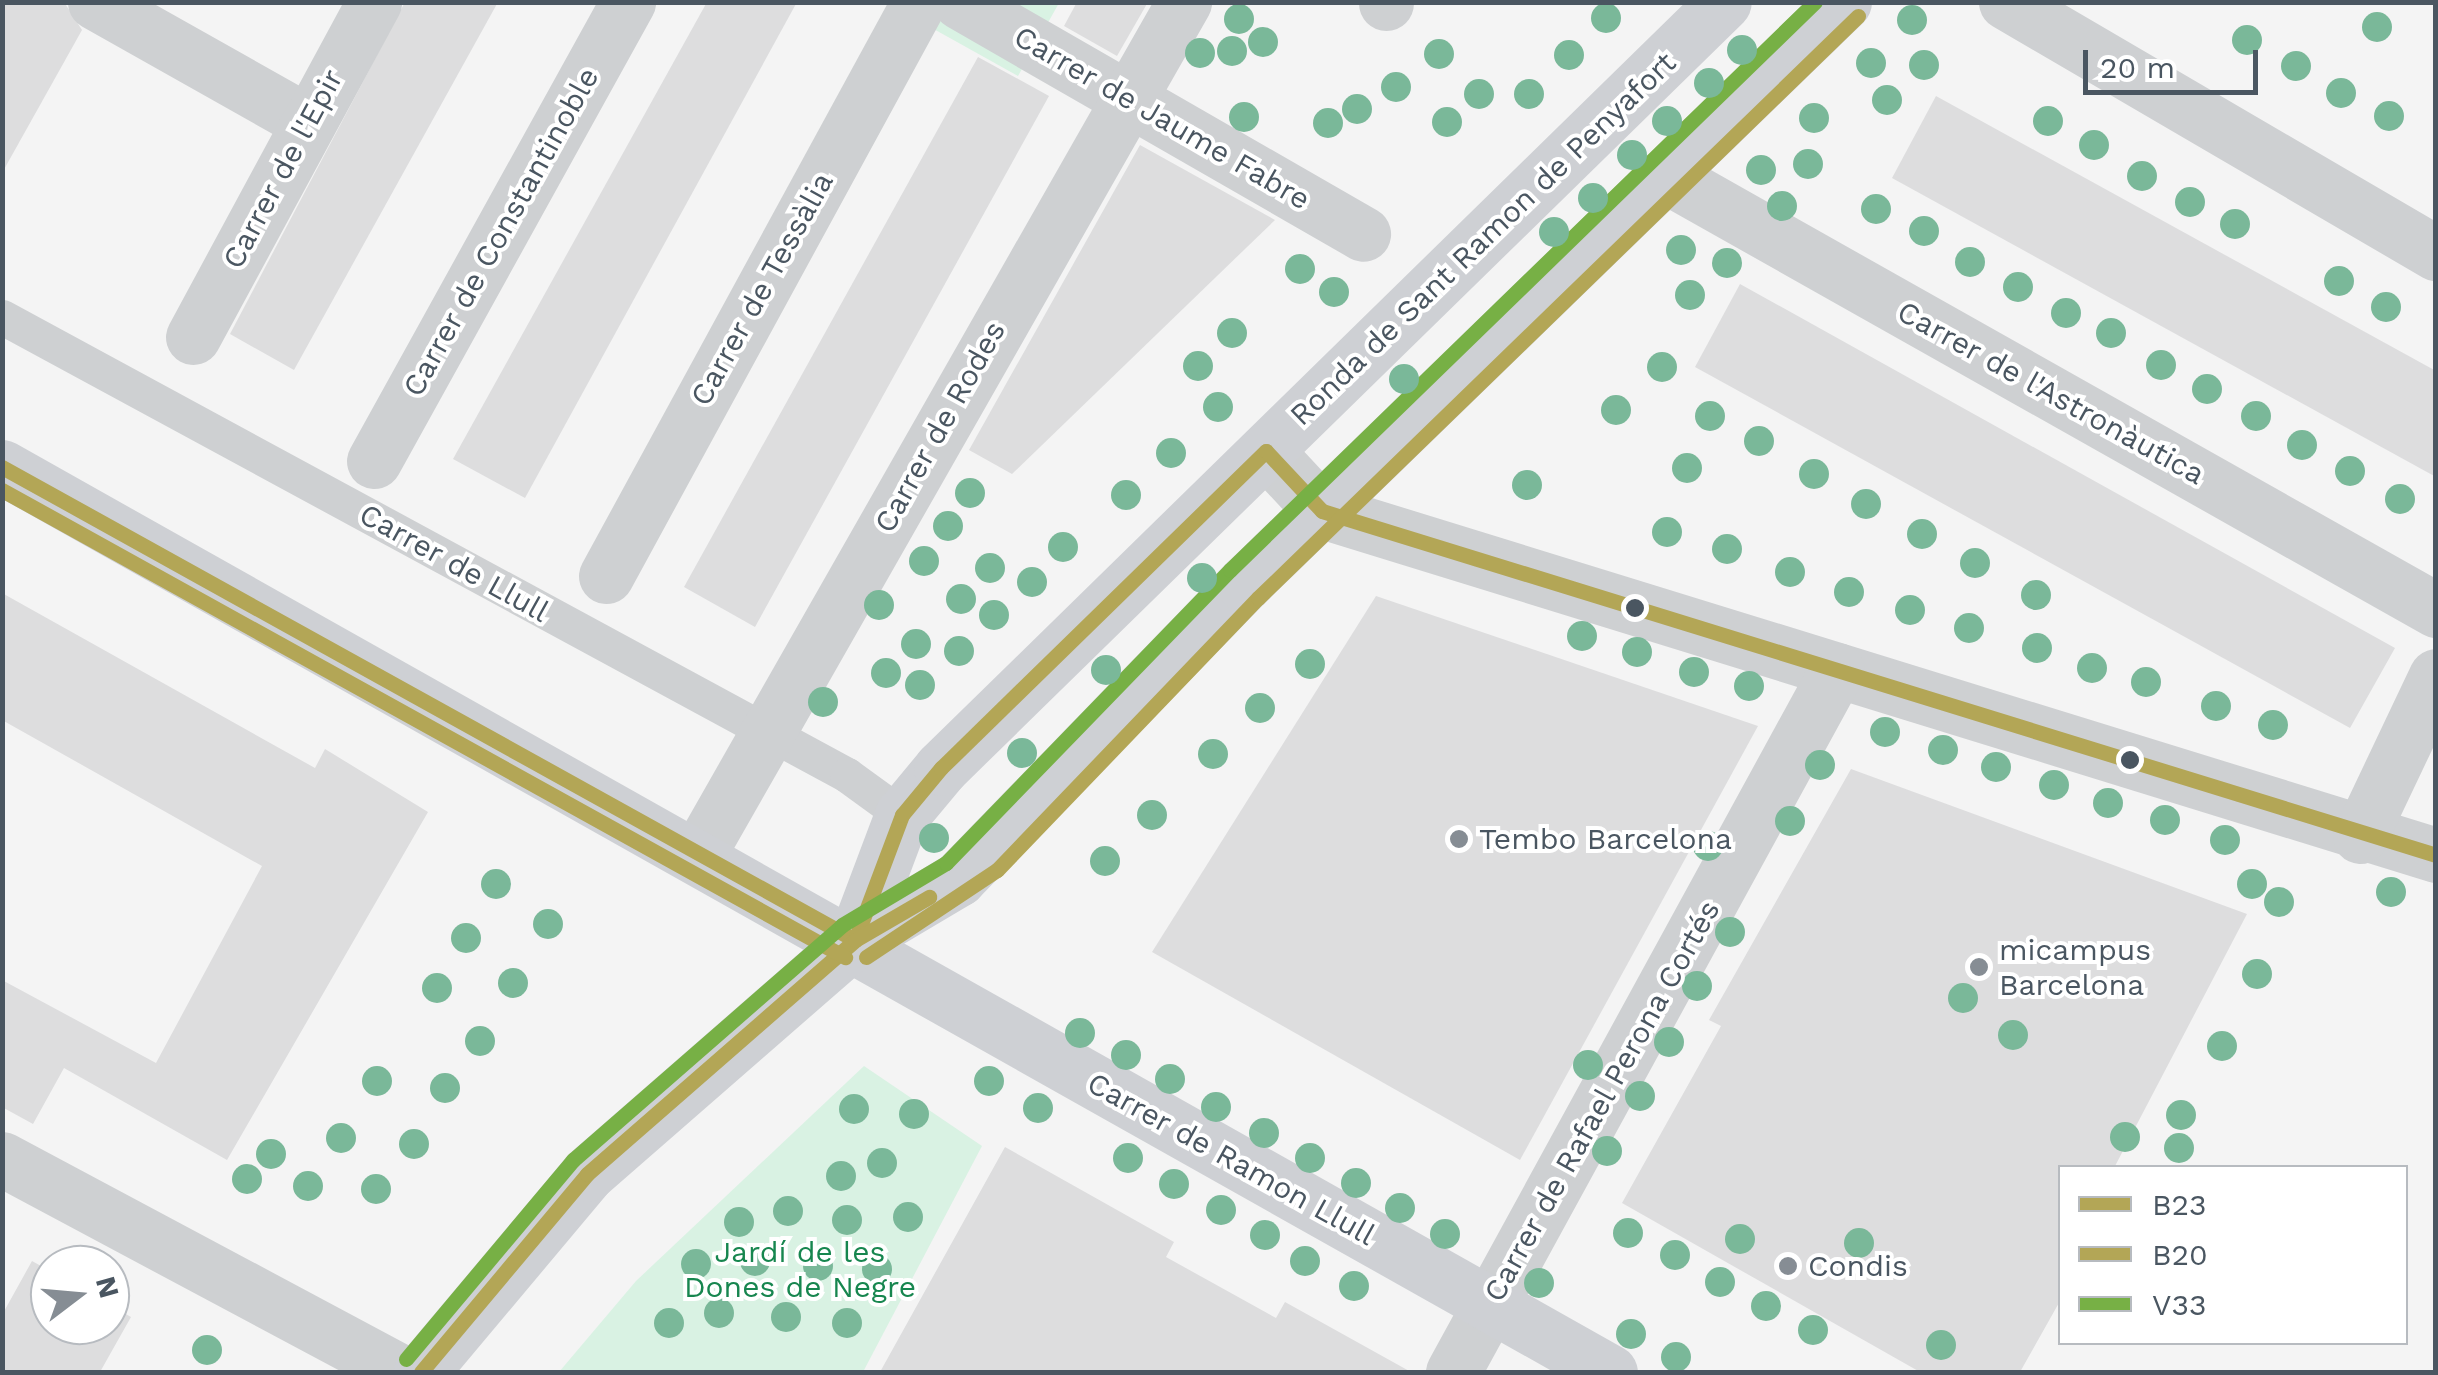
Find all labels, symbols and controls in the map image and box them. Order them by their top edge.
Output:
street label: Carrer de Jaume Fabre [1007,18,1317,218]
scale bar [2088,30,2263,92]
street label: Ronda de Sant Ramon de Penyafort [1282,44,1684,434]
text: 20 m [2100,50,2175,85]
street label: Carrer de Constantinoble [395,61,607,403]
street label: Carrer de l'Epir [215,63,351,275]
street label: Carrer de Tessàlia [683,165,841,413]
street label: Carrer de l'Astronàutica [1891,293,2211,493]
street label: Carrer de Rodes [867,315,1013,539]
street label: Carrer de Llull [353,496,555,630]
unlabelled marker [1625,598,1645,618]
unlabelled marker [2120,750,2140,770]
place label: Tembo Barcelona [1479,821,1732,857]
marker: Tembo Barcelona [1448,828,1470,850]
street label: Carrer de Rafael Perona Cortés [1476,893,1728,1309]
place label: micampus Barcelona [1999,932,2151,1002]
marker: micampus Barcelona [1968,956,1990,978]
street label: Carrer de Ramon Llull [1081,1065,1381,1253]
legend [2058,1165,2408,1345]
text: B23 [2152,1187,2207,1222]
park label: Jardí de les Dones de Negre [684,1234,916,1304]
text: B20 [2152,1237,2208,1272]
north arrow [30,1245,130,1345]
place label: Condis [1808,1248,1908,1284]
marker: Condis [1777,1255,1799,1277]
text: N [89,1273,126,1302]
text: V33 [2152,1287,2206,1322]

